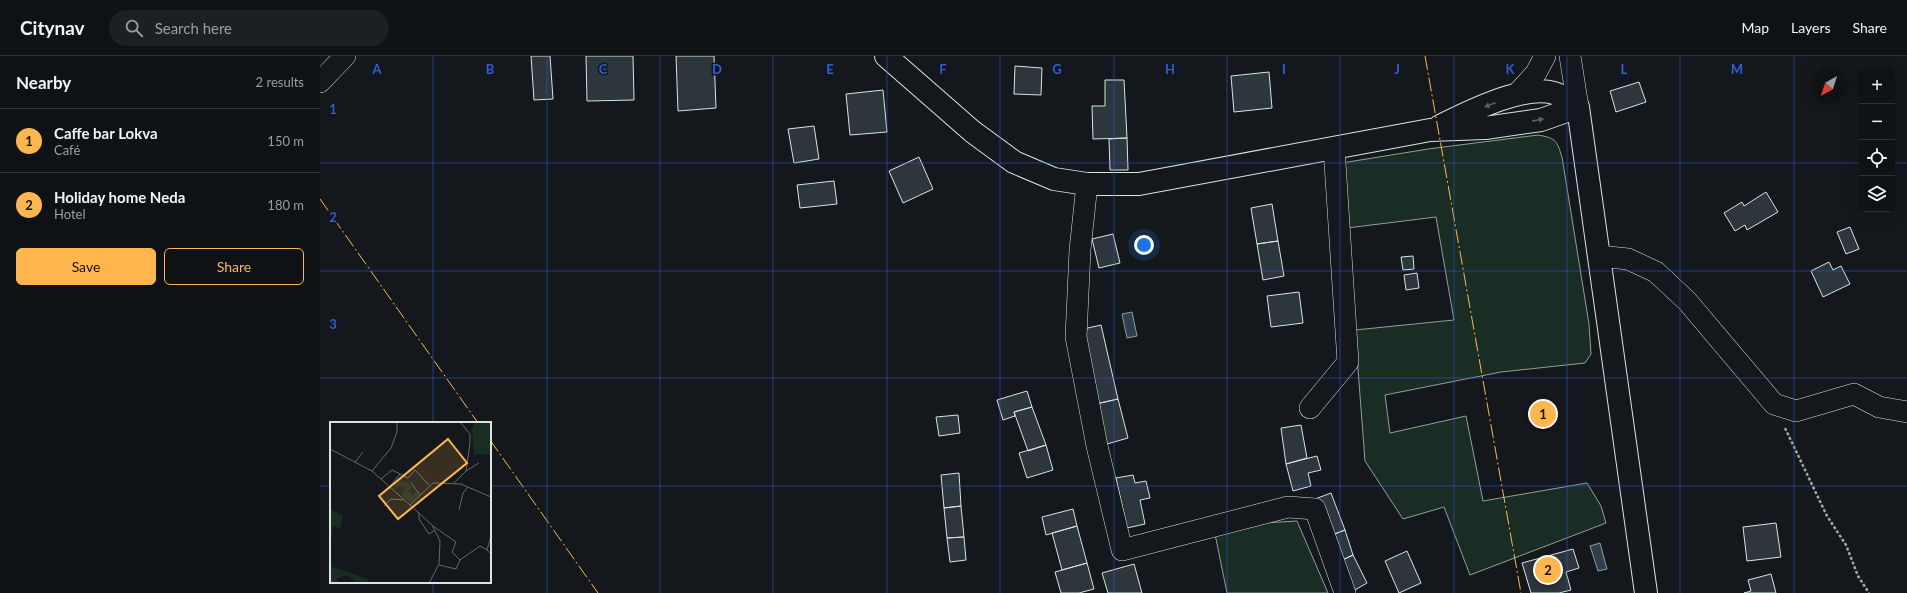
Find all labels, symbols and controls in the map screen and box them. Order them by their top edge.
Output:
search box [109,10,389,46]
text: Citynav [20,16,85,39]
icon: search [123,17,145,39]
text: Search here [155,19,232,37]
text: Map [1741,19,1769,36]
text: Layers [1791,19,1831,36]
text: Share [1853,19,1887,36]
text: A [371,61,382,77]
text: B [486,61,495,77]
text: C [599,61,608,77]
text: D [712,61,722,77]
text: E [826,61,834,77]
text: F [939,61,947,77]
text: G [1052,61,1062,77]
text: H [1165,61,1175,77]
text: I [1282,61,1286,77]
text: J [1394,61,1400,77]
text: K [1506,61,1516,77]
text: L [1621,61,1628,77]
text: M [1731,61,1743,77]
north arrow [1811,68,1847,104]
map controls [1859,68,1895,212]
button: + [1859,68,1895,104]
text: Nearby [16,72,71,93]
text: 2 results [256,74,304,90]
text: 1 [329,101,337,117]
one-way arrow [1483,102,1495,108]
button: − [1859,104,1895,140]
one-way arrow [1532,116,1544,122]
text: Caffe bar Lokva [54,124,158,142]
text: 1 [25,133,33,149]
text: 150 m [267,133,304,149]
button: locate [1859,140,1895,176]
text: Café [54,142,80,158]
button: layers [1859,176,1895,212]
text: Holiday home Neda [54,188,185,206]
text: 2 [25,197,33,213]
text: 180 m [267,197,304,213]
text: Hotel [54,206,86,222]
text: 2 [329,209,337,225]
your location [1134,235,1154,255]
button: Save [16,248,156,285]
button: Share [164,248,304,285]
text: 3 [329,316,337,332]
pin: 1 [1530,399,1556,429]
inset map [330,422,491,583]
pin: 2 [1535,555,1561,585]

